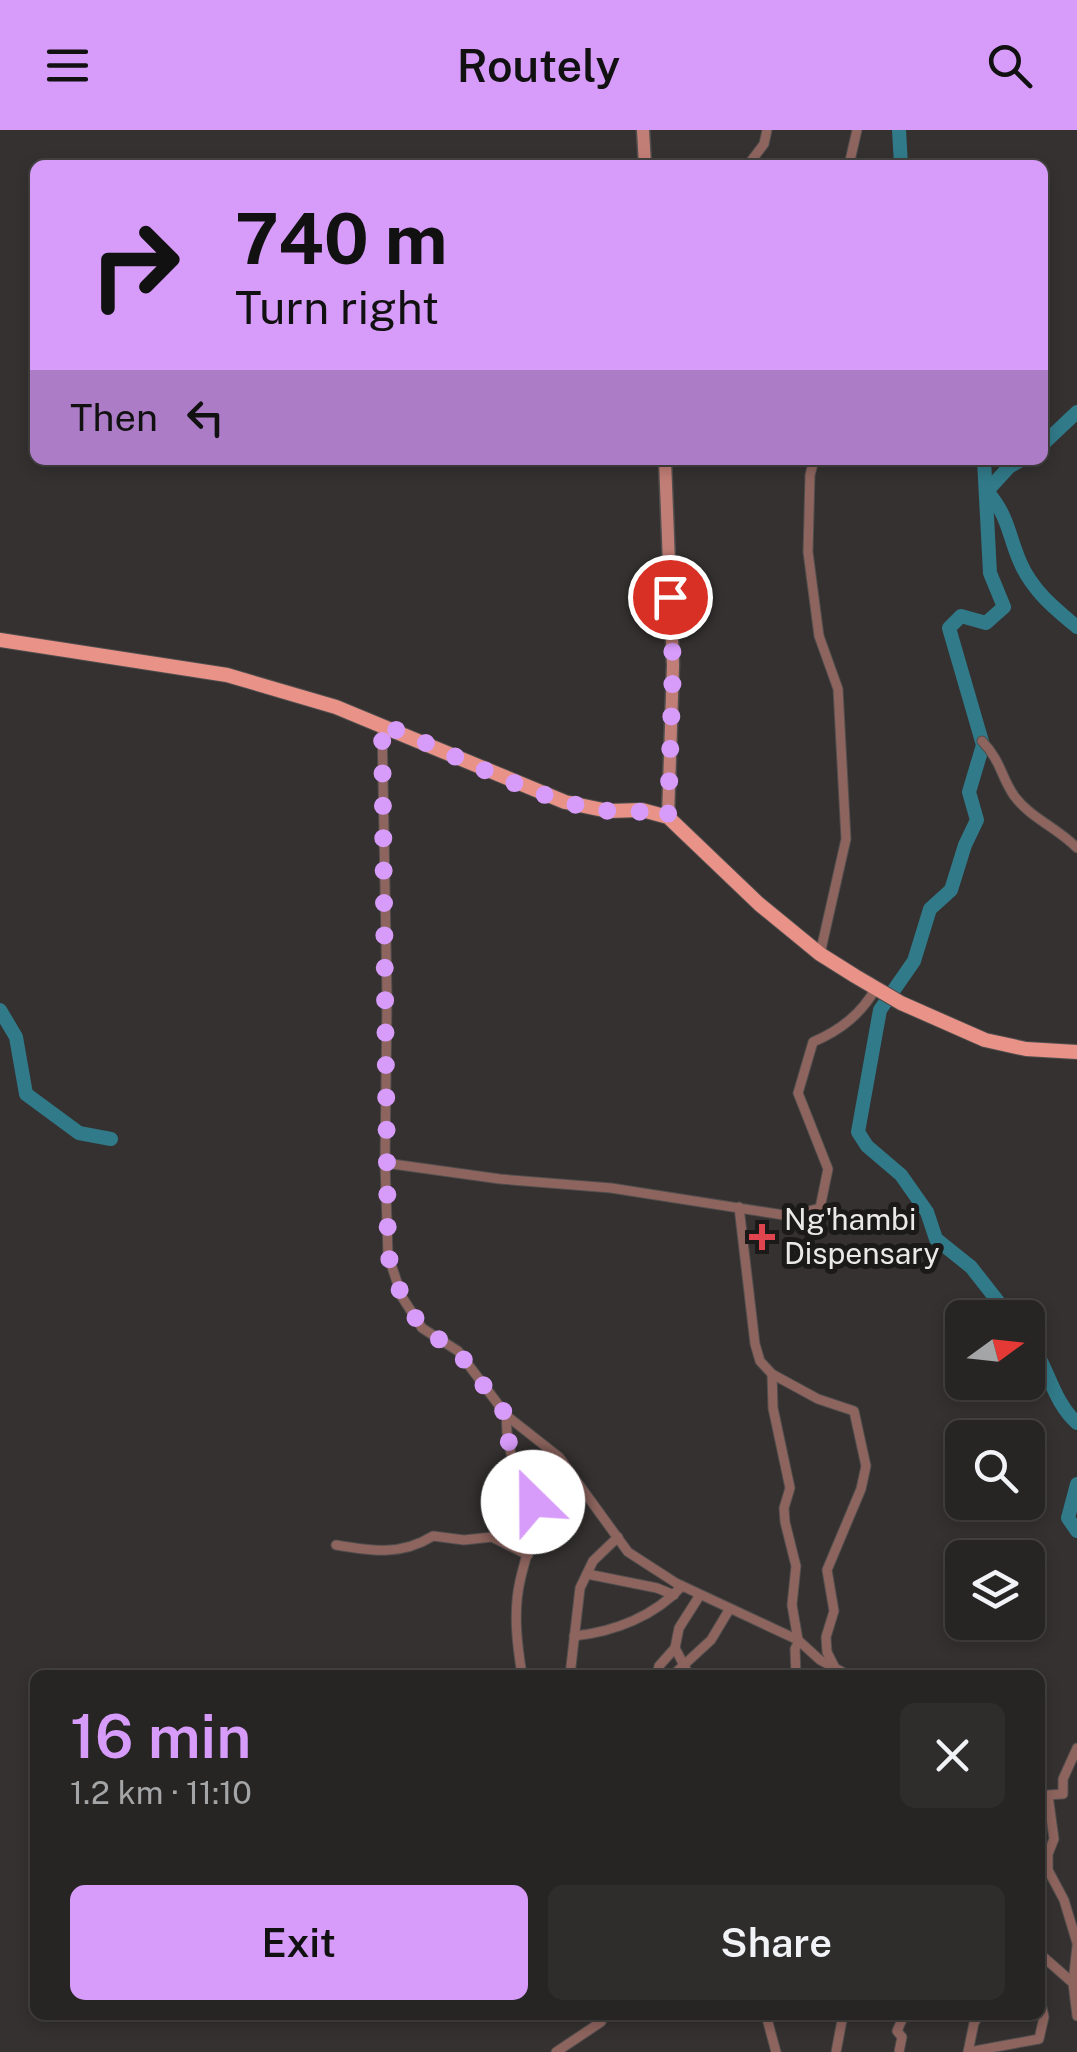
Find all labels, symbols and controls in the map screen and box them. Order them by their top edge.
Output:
icon: menu [40,38,95,93]
icon: search [982,38,1037,93]
text: Routely [457,39,620,92]
text: 740 m [235,197,447,280]
icon: right [70,200,200,330]
text: Turn right [235,281,439,334]
icon: left [178,390,233,445]
text: Then [70,395,158,440]
pin [628,555,713,640]
icon: arrive [643,570,698,625]
place label: Ng'hambi Dispensary [784,1201,939,1271]
marker: Ng'hambi Dispensary [749,1224,775,1250]
north arrow [945,1300,1045,1400]
map controls [945,1300,1045,1640]
button: search [945,1420,1045,1520]
position arrow [481,1450,585,1554]
button: layers [945,1540,1045,1640]
text: 16 min [70,1701,251,1772]
button: close [900,1703,1005,1808]
text: 1.2 km · 11:10 [70,1774,252,1811]
button: Exit [70,1885,528,2000]
button: Share [548,1885,1005,2000]

